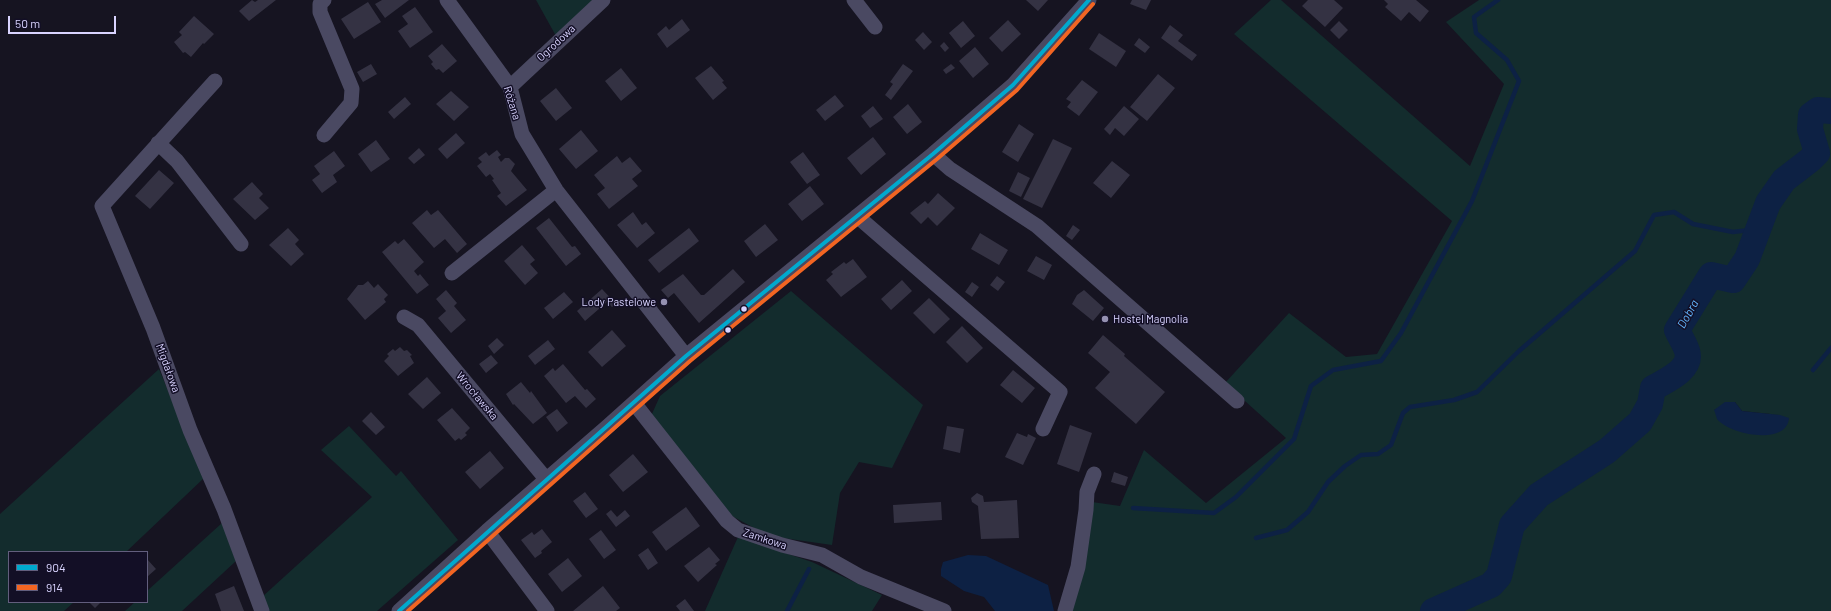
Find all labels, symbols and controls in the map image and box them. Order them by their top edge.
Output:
scale bar [10,8,118,34]
text: 50 m [15,16,40,30]
street label: Ogrodowa [534,22,578,64]
street label: Różana [501,84,523,122]
place label: Lody Pastelowe [581,295,656,309]
marker: Lody Pastelowe [659,297,669,307]
water label: Dobra [1674,297,1702,331]
unlabelled marker [739,304,749,314]
place label: Hostel Magnolia [1113,312,1188,326]
marker: Hostel Magnolia [1100,314,1110,324]
unlabelled marker [723,325,733,335]
street label: Migdałowa [153,342,183,394]
street label: Wrocławska [453,369,501,423]
street label: Zamkowa [741,526,789,552]
legend [8,551,148,603]
text: 904 [46,560,66,574]
text: 914 [46,580,63,594]

